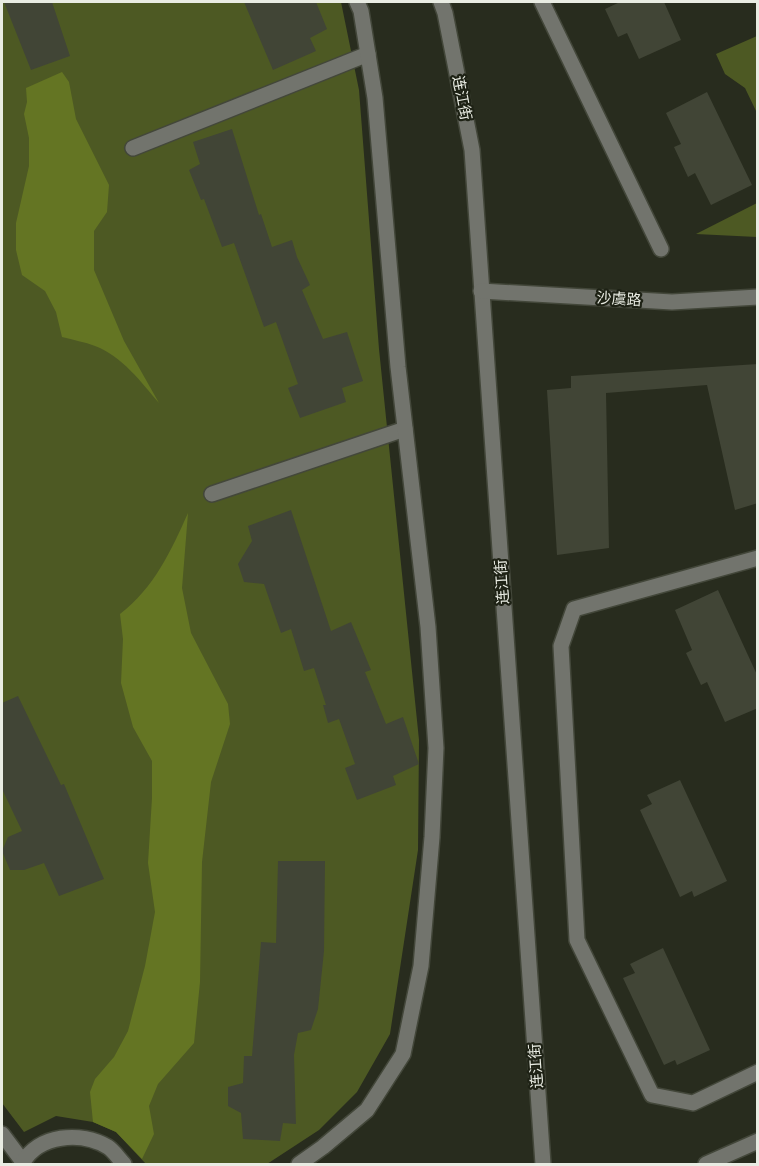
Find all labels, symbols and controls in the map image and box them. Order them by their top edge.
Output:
street label: 连江街 [449,74,475,122]
street label: 沙虞路 [596,289,642,309]
street label: 连江街 [491,559,513,605]
street label: 连江街 [525,1043,547,1089]

